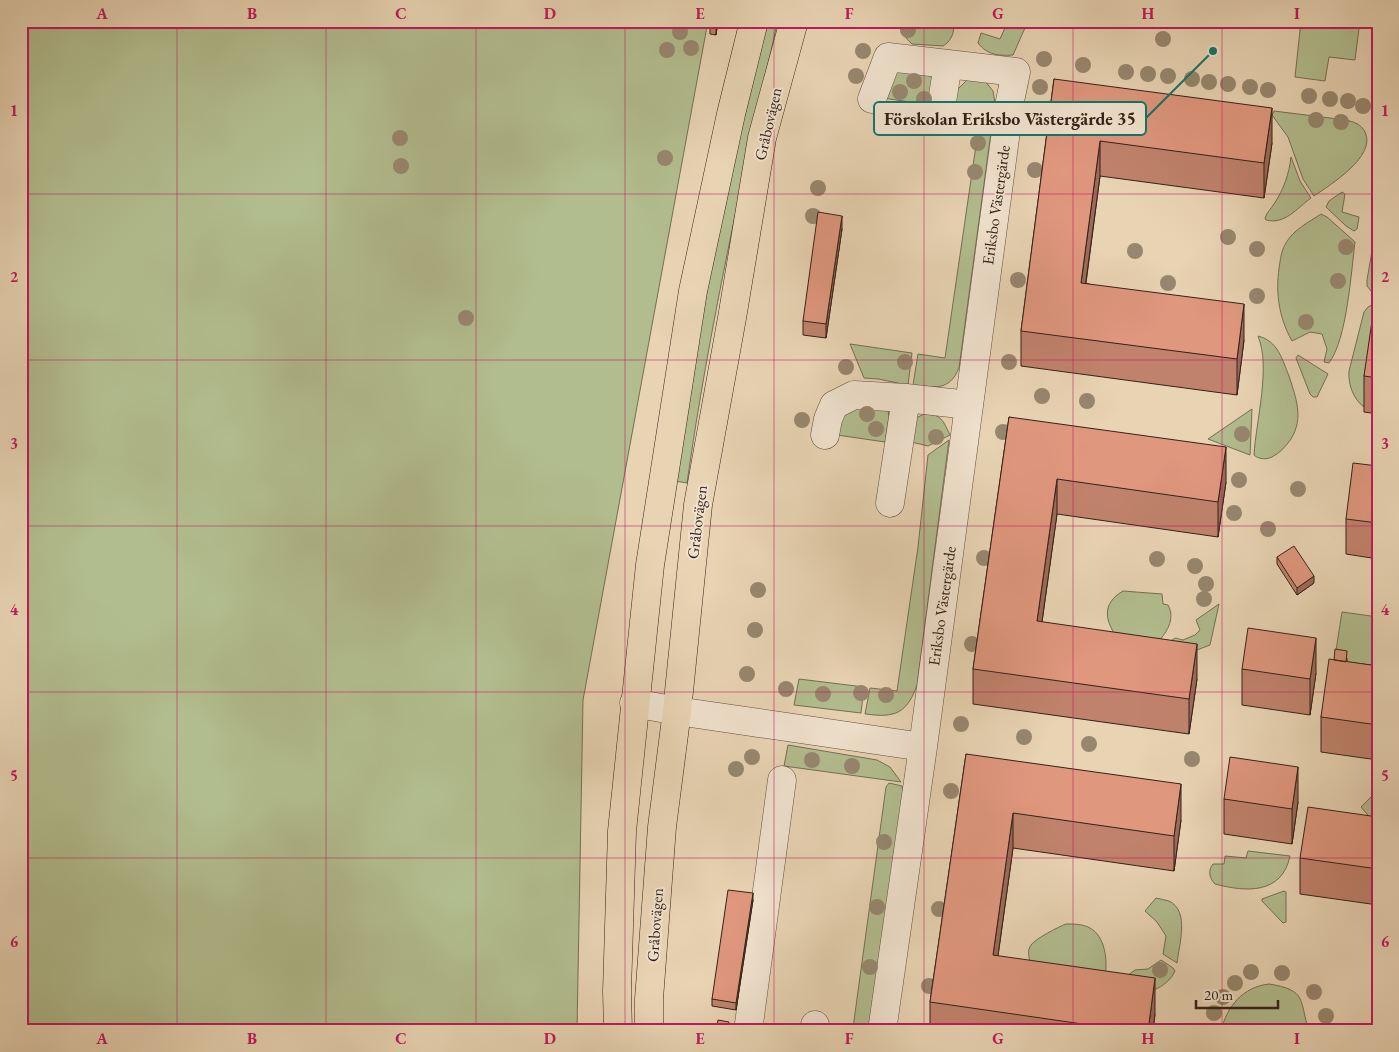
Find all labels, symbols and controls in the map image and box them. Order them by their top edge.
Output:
text: A [95,3,108,24]
text: B [247,3,257,24]
text: C [395,3,407,24]
text: D [544,3,556,24]
text: E [695,3,705,24]
text: F [845,3,854,24]
text: G [992,3,1004,24]
text: H [1142,3,1155,24]
text: I [1294,3,1300,24]
street label: Gråbovägen [749,85,787,162]
text: 1 [10,100,18,121]
text: 1 [1381,100,1389,121]
callout: Förskolan Eriksbo Västergärde 35 [874,102,1146,135]
text: Förskolan Eriksbo Västergärde 35 [884,107,1136,130]
street label: Eriksbo Västergärde [977,144,1015,266]
text: 2 [10,266,19,287]
text: 2 [1381,266,1390,287]
text: 3 [10,433,18,454]
text: 3 [1381,433,1389,454]
street label: Gråbovägen [682,483,712,560]
street label: Eriksbo Västergärde [923,545,961,667]
text: 4 [10,599,19,620]
text: 4 [1381,599,1390,620]
text: 5 [10,765,18,786]
text: 5 [1381,765,1389,786]
street label: Gråbovägen [642,887,668,963]
text: 6 [10,931,19,952]
text: 6 [1381,931,1390,952]
scale bar [1196,977,1279,1009]
text: 20 m [1204,985,1233,1004]
text: A [95,1028,108,1049]
text: B [247,1028,257,1049]
text: C [395,1028,407,1049]
text: D [544,1028,556,1049]
text: E [695,1028,705,1049]
text: F [845,1028,854,1049]
text: G [992,1028,1004,1049]
text: H [1142,1028,1155,1049]
text: I [1294,1028,1300,1049]

